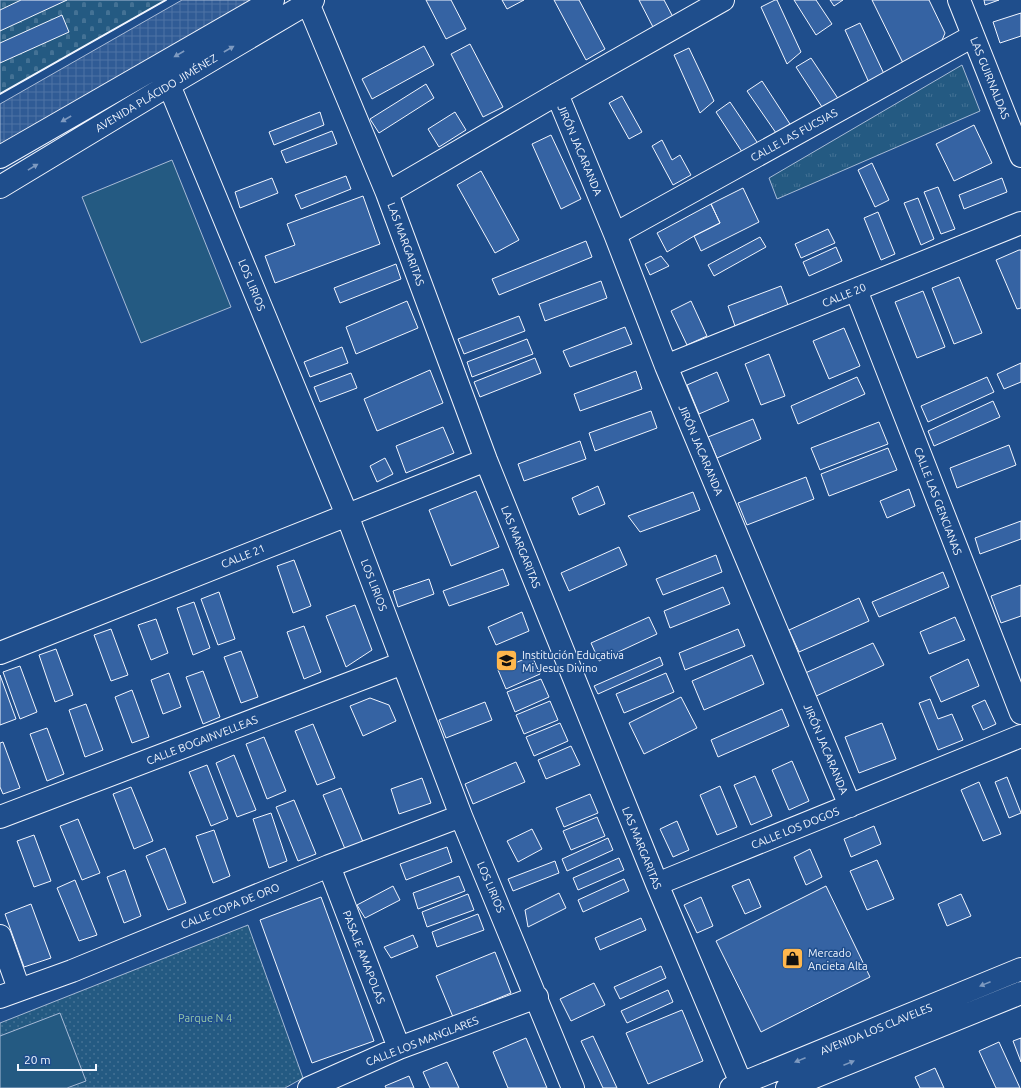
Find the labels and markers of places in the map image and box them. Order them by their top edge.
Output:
school or university icon: Institución Educativa Mi Jesus Divino [494,648,520,674]
place label: Institución Educativa Mi Jesus Divino [522,649,624,674]
shop icon: Mercado Ancieta Alta [780,946,806,972]
place label: Mercado Ancieta Alta [808,947,868,972]

